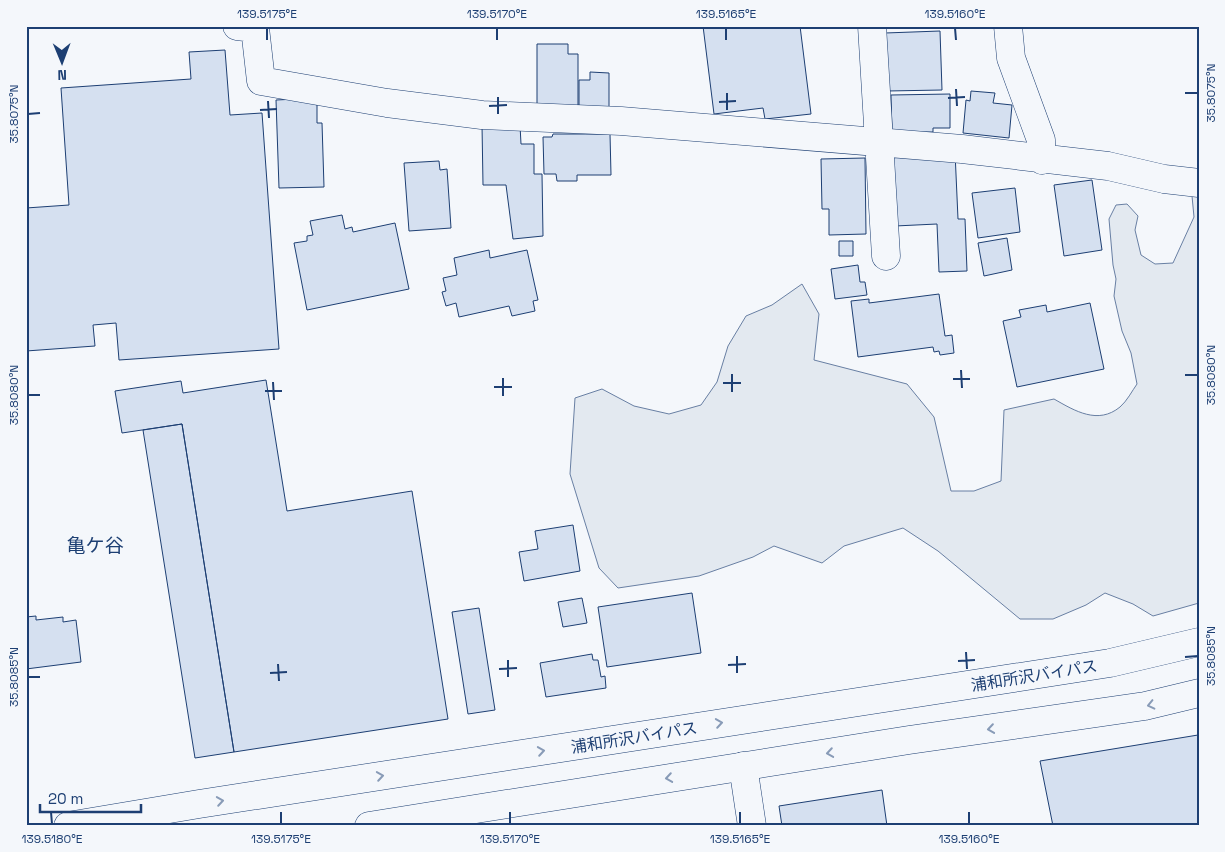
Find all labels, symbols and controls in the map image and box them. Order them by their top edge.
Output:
text: 139.5175°E [237,6,297,22]
text: 139.5170°E [467,6,527,22]
text: 139.5165°E [696,6,756,22]
text: 139.5160°E [925,6,986,22]
north arrow [38,38,88,88]
text: 35.8075°N [1203,64,1219,122]
text: N [57,66,67,84]
text: 35.8075°N [6,85,22,143]
text: 35.8080°N [1203,345,1219,405]
text: 35.8080°N [6,365,22,425]
district label: 亀ケ谷 [66,533,124,558]
text: 35.8085°N [1203,626,1219,686]
text: 35.8085°N [6,647,22,707]
street label: 浦和所沢バイパス [969,655,1099,696]
one-way arrow [1147,699,1156,710]
street label: 浦和所沢バイパス [569,717,699,758]
one-way arrow [715,719,723,729]
one-way arrow [986,723,995,733]
one-way arrow [537,746,545,757]
one-way arrow [826,747,834,757]
one-way arrow [376,771,385,781]
one-way arrow [665,772,673,783]
scale bar [40,782,141,814]
text: 20 m [48,789,83,808]
one-way arrow [216,796,224,806]
text: 139.5180°E [21,831,83,847]
text: 139.5175°E [251,831,311,847]
text: 139.5170°E [480,831,540,847]
text: 139.5165°E [710,831,770,847]
text: 139.5160°E [939,831,1000,847]

